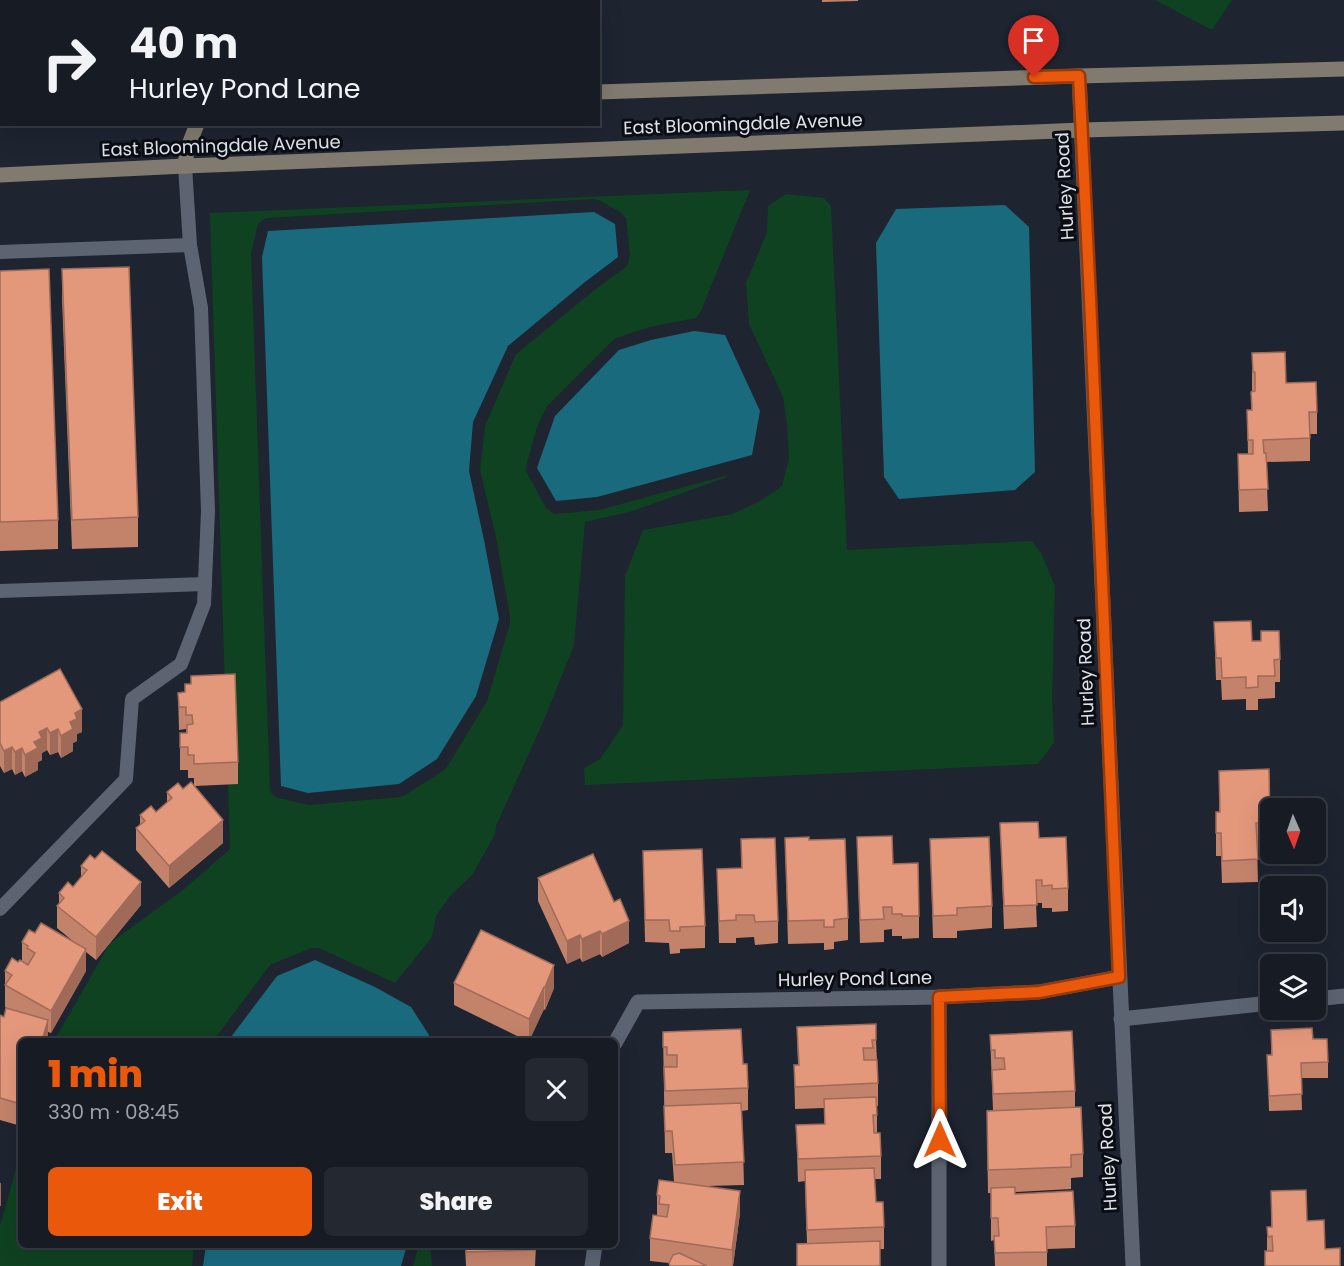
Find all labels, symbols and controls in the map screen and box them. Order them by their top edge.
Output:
text: 40 m [129,14,238,73]
pin [1008,15,1059,77]
icon: right [30,24,108,102]
icon: arrive [1017,24,1050,57]
text: Hurley Pond Lane [129,70,360,107]
street label: East Bloomingdale Avenue [623,107,863,140]
street label: East Bloomingdale Avenue [101,129,341,162]
street label: Hurley Road [1049,131,1080,241]
street label: Hurley Road [1071,618,1100,726]
north arrow [1260,798,1326,864]
map controls [1260,798,1326,1020]
button: sound [1260,876,1326,942]
button: layers [1260,954,1326,1020]
street label: Hurley Pond Lane [778,965,932,992]
text: 1 min [48,1049,143,1100]
button: close [525,1058,588,1121]
text: 330 m · 08:45 [48,1098,180,1126]
street label: Hurley Road [1092,1102,1123,1212]
position arrow [908,1108,972,1172]
button: Exit [48,1167,312,1236]
button: Share [324,1167,588,1236]

